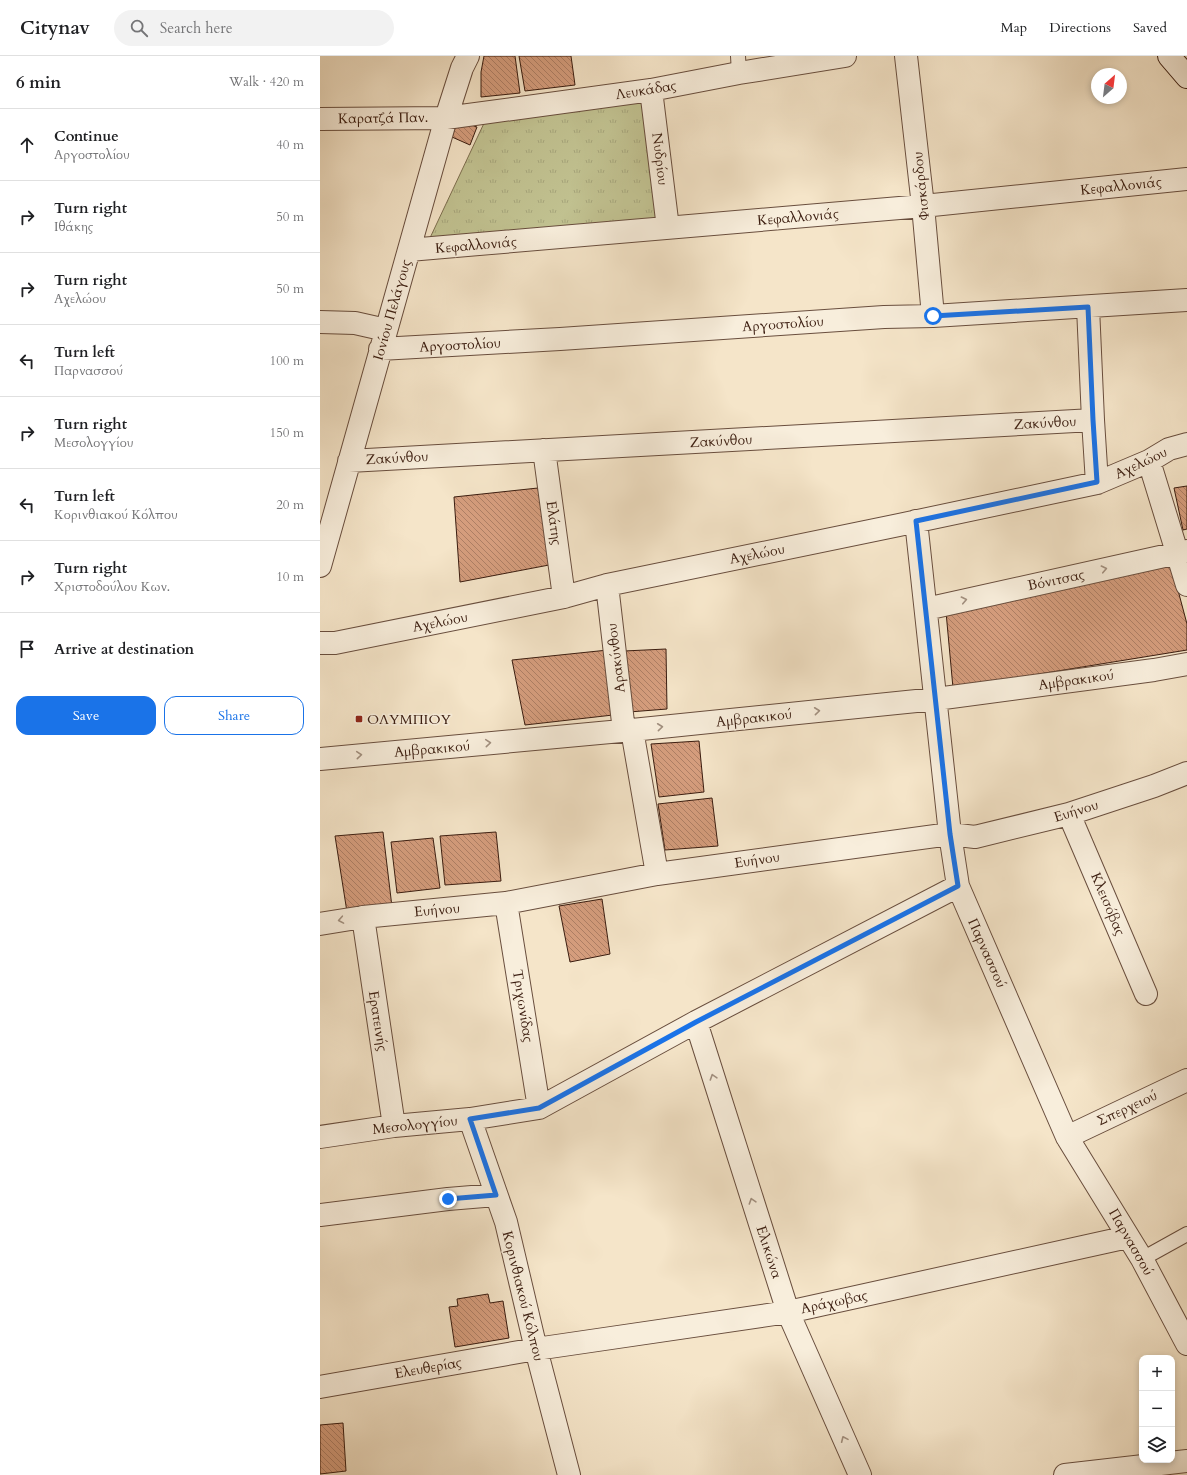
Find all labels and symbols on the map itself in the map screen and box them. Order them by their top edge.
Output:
north arrow [1091,68,1127,104]
street label: Λευκάδας [614,76,678,104]
street label: Καρατζά Παν. [338,108,428,128]
street label: Νυδρίου [647,132,673,186]
street label: Φισκάρδου [908,151,934,221]
street label: Κεφαλλονιάς [1079,172,1163,200]
street label: Κεφαλλονιάς [756,204,840,230]
street label: Κεφαλλονιάς [434,232,518,258]
street label: Ιονίου Πελάγους [368,257,416,363]
route start [924,307,942,325]
street label: Αργοστολίου [742,312,824,336]
street label: Αργοστολίου [419,333,501,357]
street label: Ζακύνθου [1013,412,1077,434]
street label: Ζακύνθου [689,430,753,452]
street label: Αχελώου [1112,443,1170,483]
street label: Ζακύνθου [365,447,429,469]
street label: Ελάτης [541,500,567,546]
street label: Αχελώου [728,539,786,569]
street label: Βόνιτσας [1026,565,1086,595]
one-way arrow [1101,566,1107,574]
one-way arrow [961,597,967,605]
street label: Αχελώου [411,607,469,637]
street label: Αρακύνθου [602,622,630,694]
street label: Αμβρακικού [1037,665,1115,695]
street label: Αμβρακικού [715,705,793,731]
one-way arrow [814,707,820,716]
place label: ΟΛΥΜΠΙΟΥ [367,710,451,729]
marker: ΟΛΥΜΠΙΟΥ [354,714,364,724]
one-way arrow [657,723,663,732]
street label: Αμβρακικού [393,736,471,762]
one-way arrow [485,739,491,748]
one-way arrow [356,751,362,760]
street label: Ευήνου [1051,795,1101,827]
street label: Ευήνου [733,847,781,873]
street label: Κλεισόβας [1086,870,1130,939]
street label: Ευήνου [413,899,461,921]
street label: Παρνασσού [963,915,1011,991]
one-way arrow [338,916,344,924]
street label: Τριχωνίδας [508,968,538,1044]
street label: Ερατεινής [364,989,392,1053]
one-way arrow [709,1074,718,1081]
street label: Σπερχειού [1094,1086,1160,1130]
street label: Μεσολογγίου [371,1111,459,1139]
route end [439,1190,457,1208]
one-way arrow [749,1197,757,1204]
street label: Παρνασσού [1104,1205,1158,1279]
street label: Ελικώνα [752,1223,787,1281]
street label: Κορινθιακού Κόλπου [498,1229,548,1363]
street label: Αράχωβας [799,1286,869,1318]
street label: Ελευθερίας [393,1353,463,1383]
one-way arrow [841,1436,849,1444]

